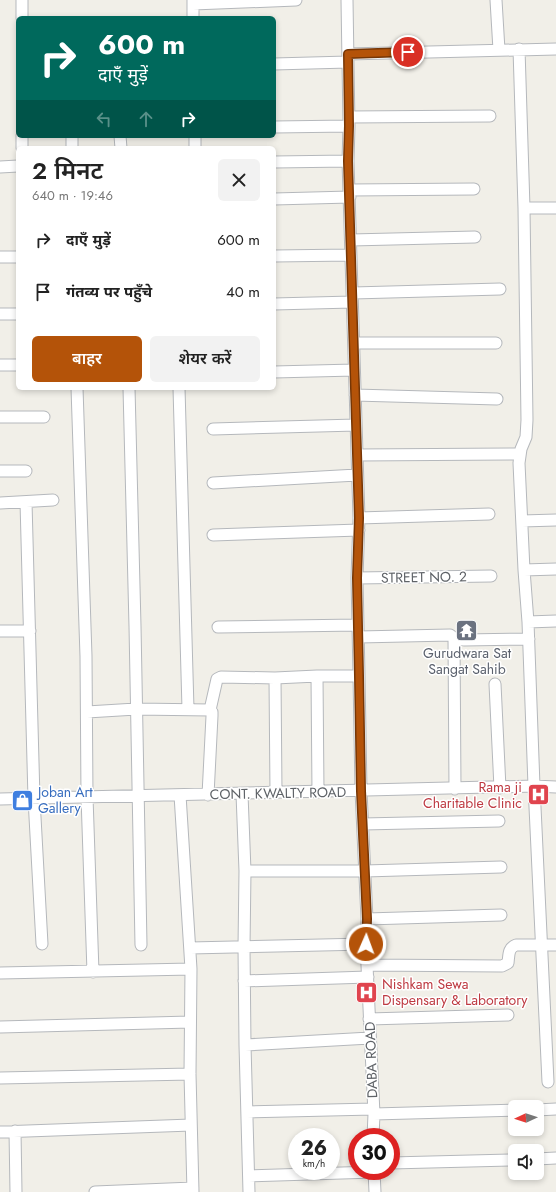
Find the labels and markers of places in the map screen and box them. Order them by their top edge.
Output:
pin [391,35,425,69]
temple icon: Gurudwara Sat Sangat Sahib [454,618,480,644]
place label: Gurudwara Sat Sangat Sahib [423,643,512,679]
place label: Rama ji Charitable Clinic [423,777,522,813]
place label: Joban Art Gallery [36,782,93,818]
hospital icon: Rama ji Charitable Clinic [525,782,551,808]
shop icon: Joban Art Gallery [10,787,36,813]
place label: Nishkam Sewa Dispensary & Laboratory [382,974,528,1010]
hospital icon: Nishkam Sewa Dispensary & Laboratory [353,979,379,1005]

